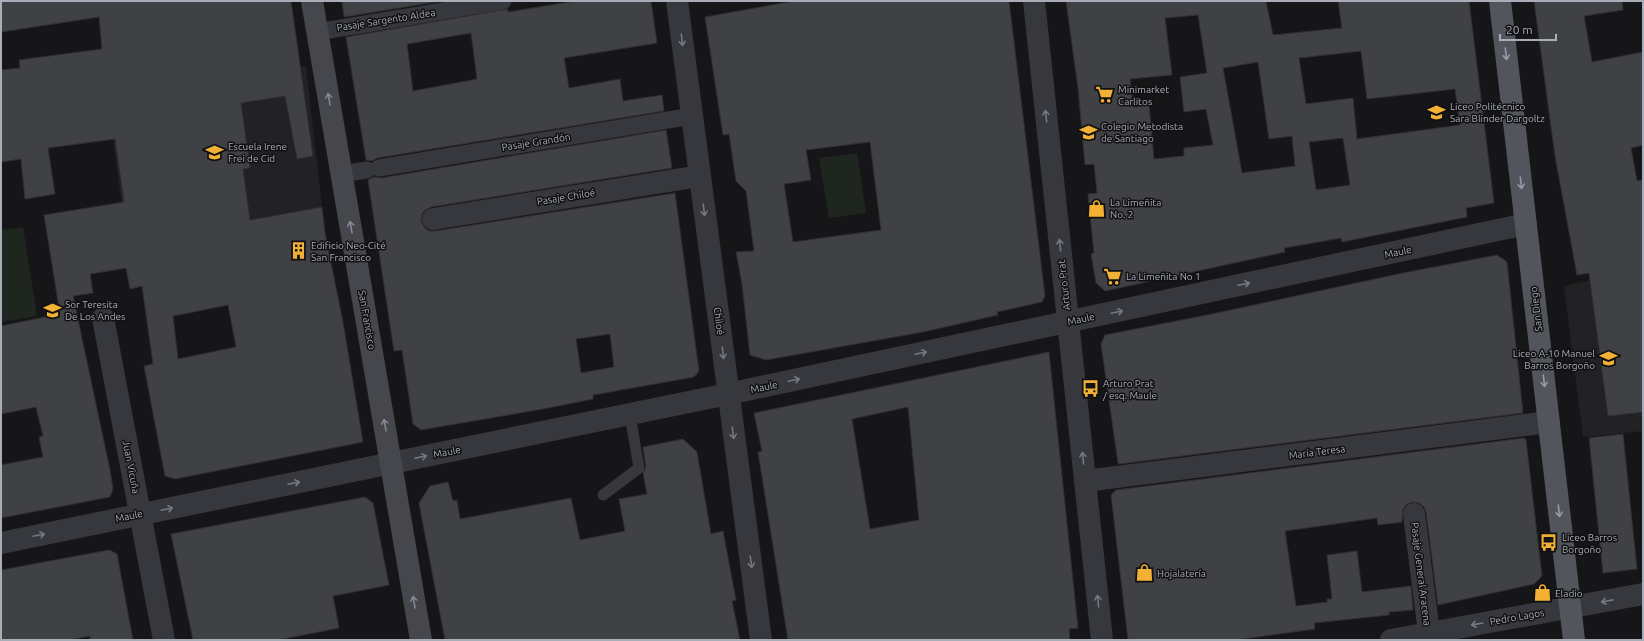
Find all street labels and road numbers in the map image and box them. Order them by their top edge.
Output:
street label: Pasaje Sargento Aldea [336,7,436,33]
street label: Pasaje Grandón [501,131,571,153]
street label: Pasaje Chiloé [536,187,596,207]
street label: Maule [1383,244,1413,260]
street label: Arturo Prat [1056,259,1072,311]
street label: San Diego [1528,286,1544,332]
street label: San Francisco [356,290,378,351]
street label: Chiloé [712,306,726,336]
street label: Maule [1066,311,1096,327]
street label: Maule [749,379,779,395]
street label: Juan Vicuña [120,439,142,495]
street label: María Teresa [1288,443,1346,461]
street label: Maule [432,444,462,460]
street label: Maule [114,508,144,524]
street label: Pasaje General Aracena [1409,522,1433,626]
street label: Pedro Lagos [1489,607,1545,627]

